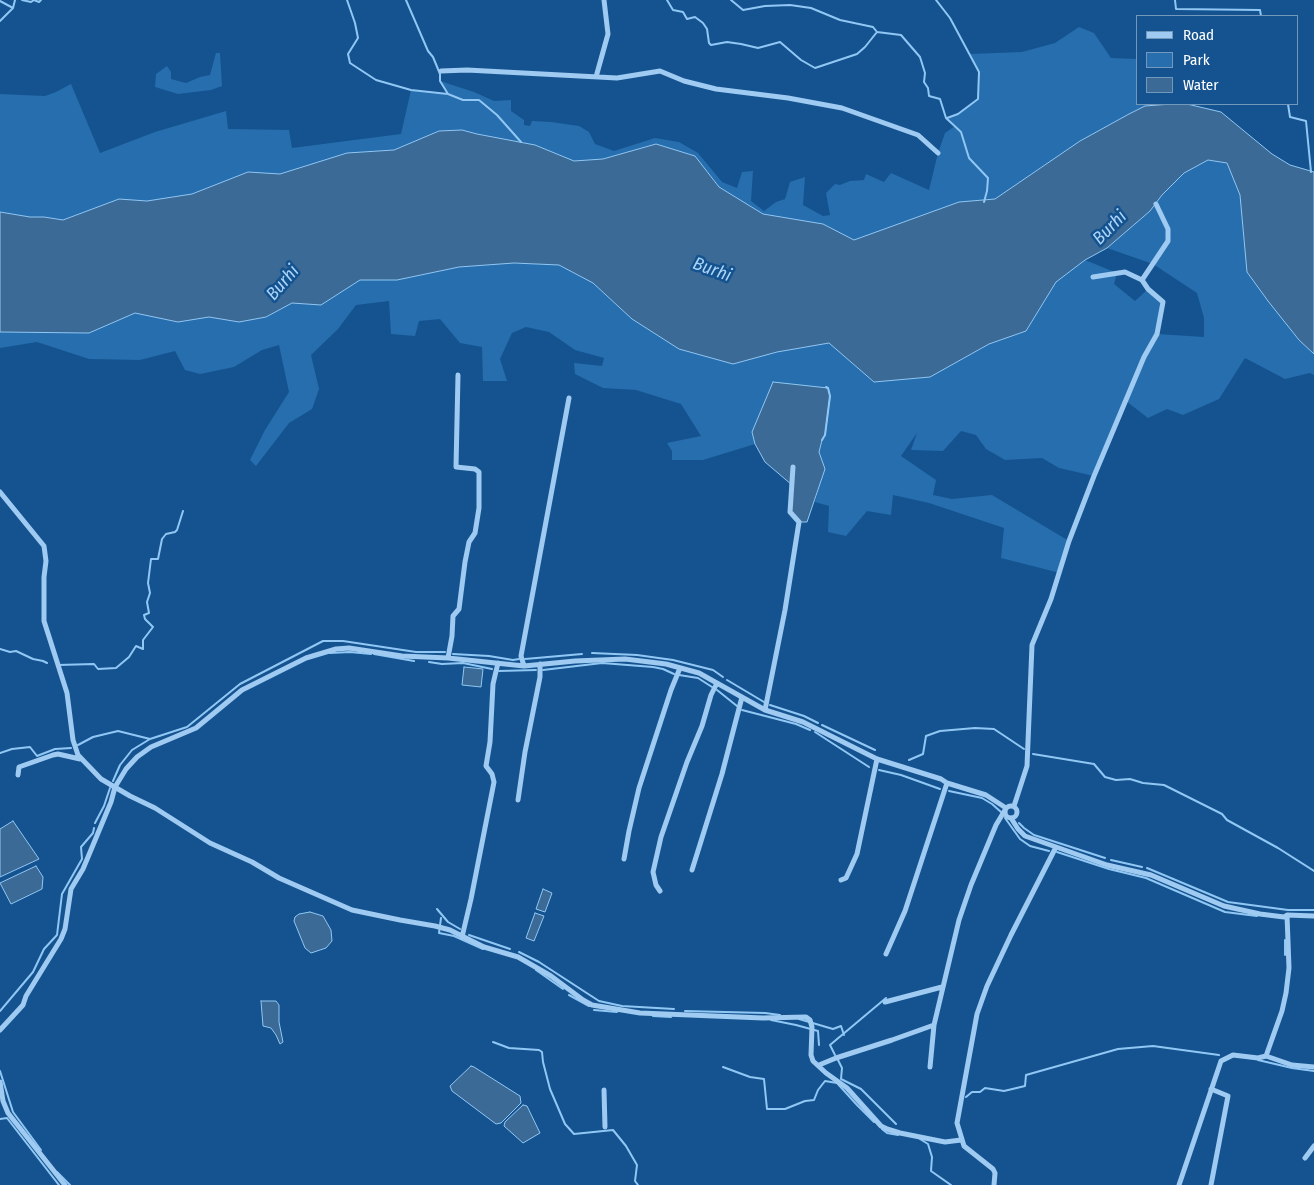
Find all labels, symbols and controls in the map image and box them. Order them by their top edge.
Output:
legend [1136,15,1299,105]
text: Road [1183,26,1214,44]
text: Park [1183,51,1210,69]
text: Water [1183,76,1218,94]
water label: Burhi [1088,206,1132,250]
water label: Burhi [690,253,734,287]
water label: Burhi [262,261,304,305]

